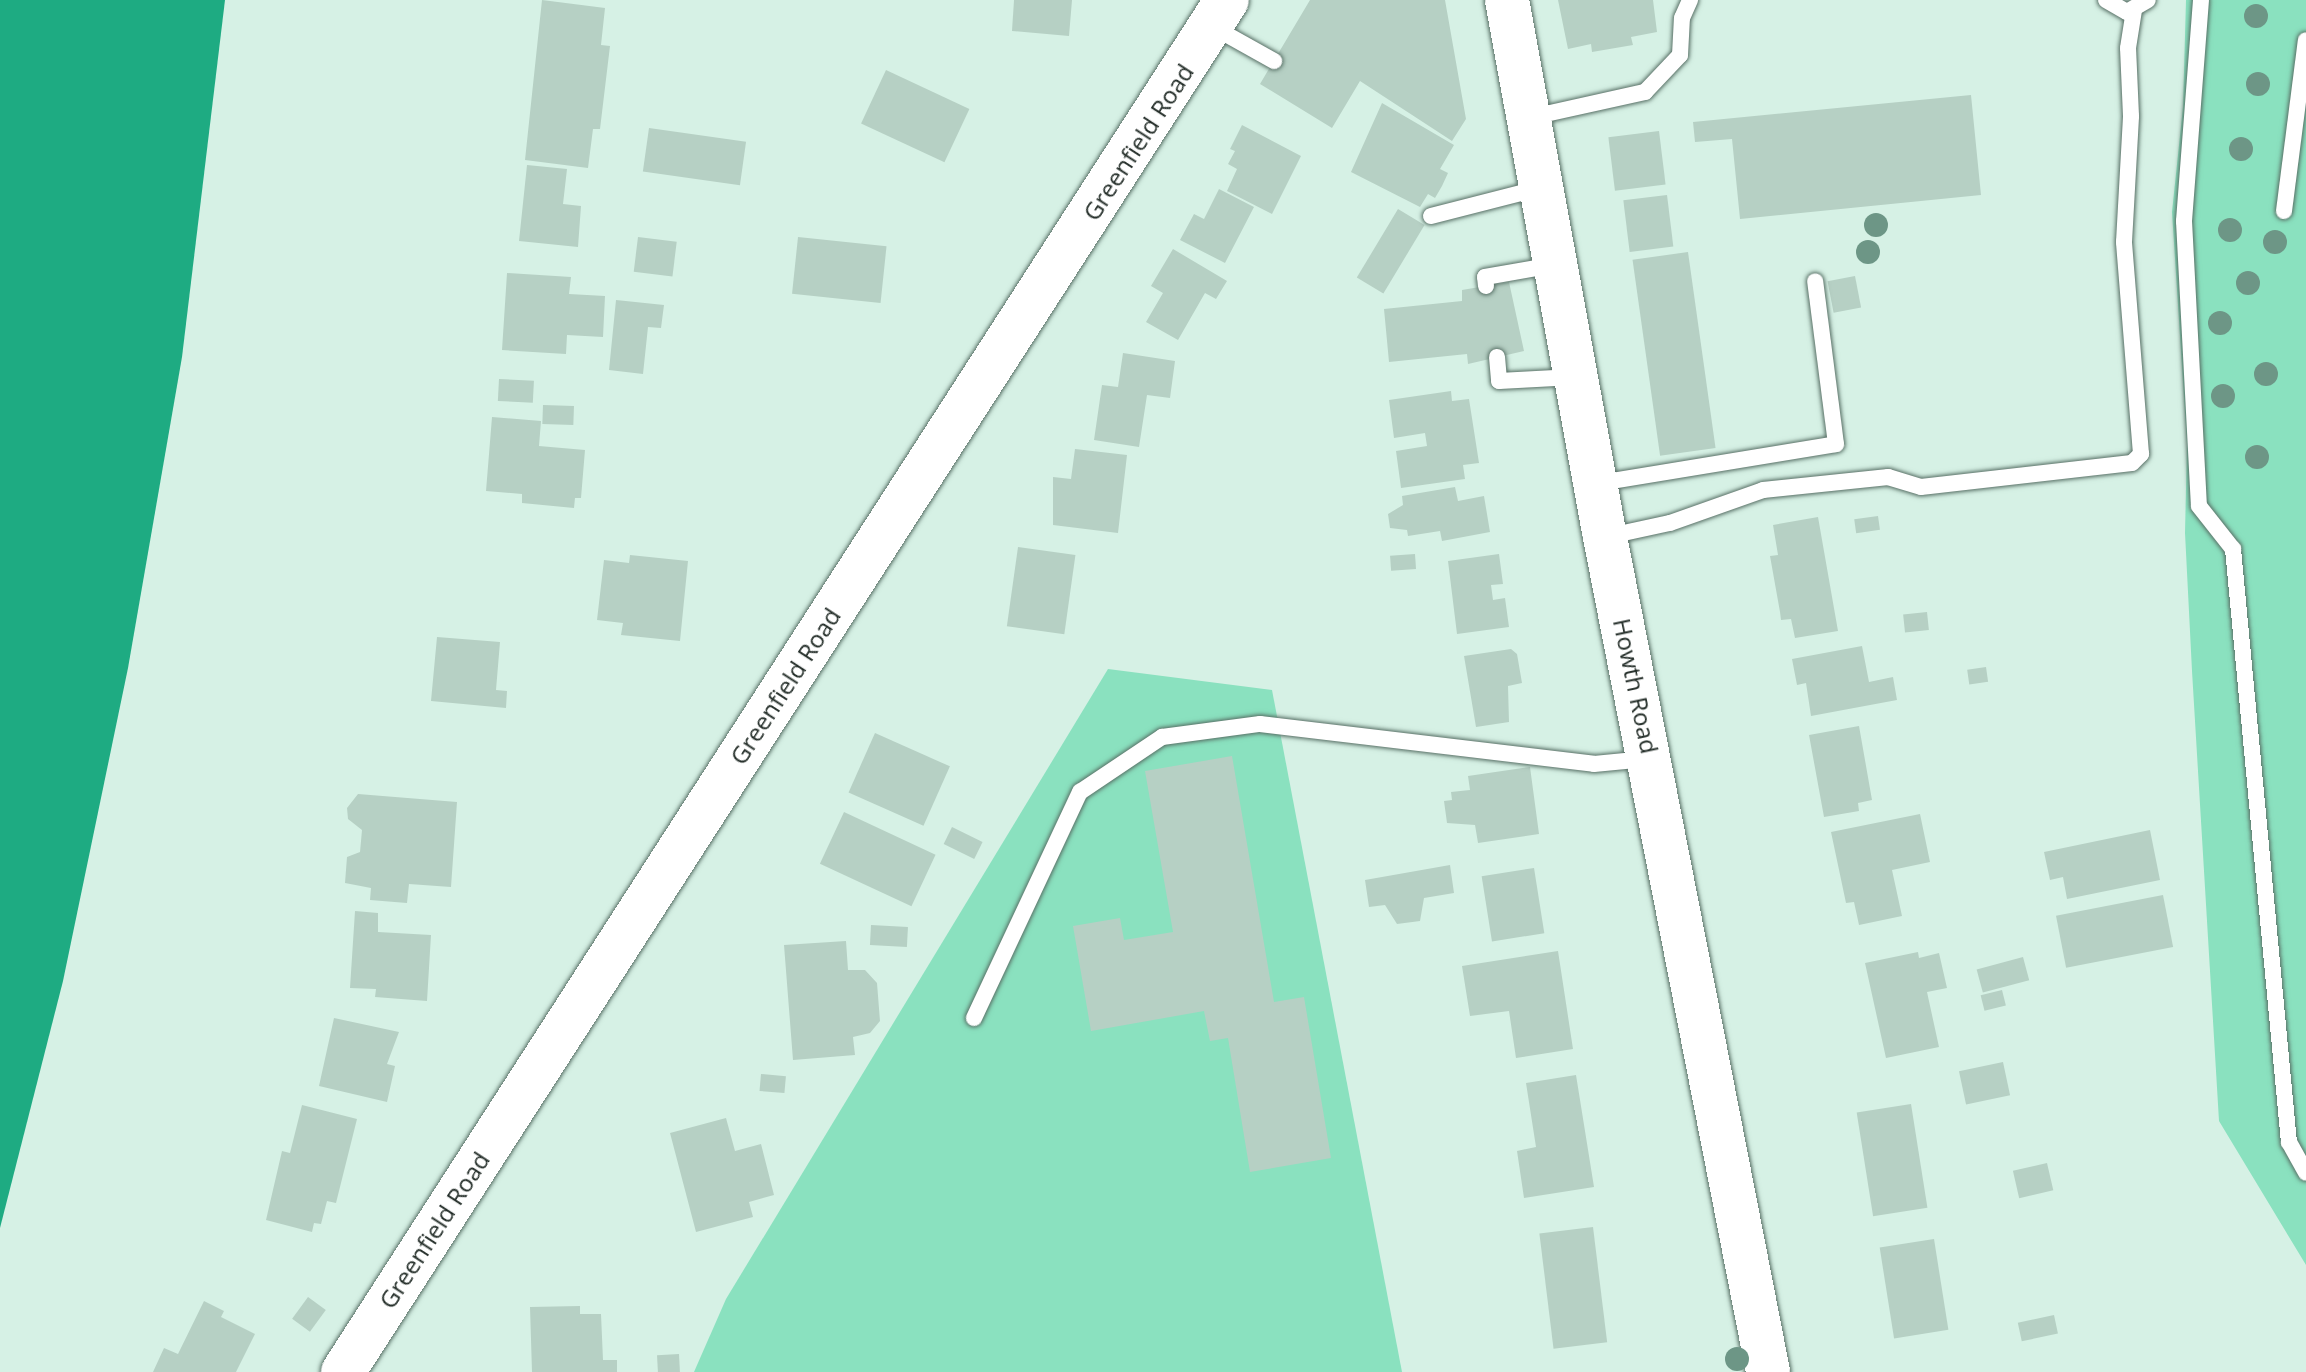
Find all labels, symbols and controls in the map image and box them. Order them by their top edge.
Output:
street label: Greenfield Road [1077,58,1199,226]
street label: Greenfield Road [724,602,846,770]
street label: Howth Road [1608,616,1664,756]
street label: Greenfield Road [373,1146,495,1314]

